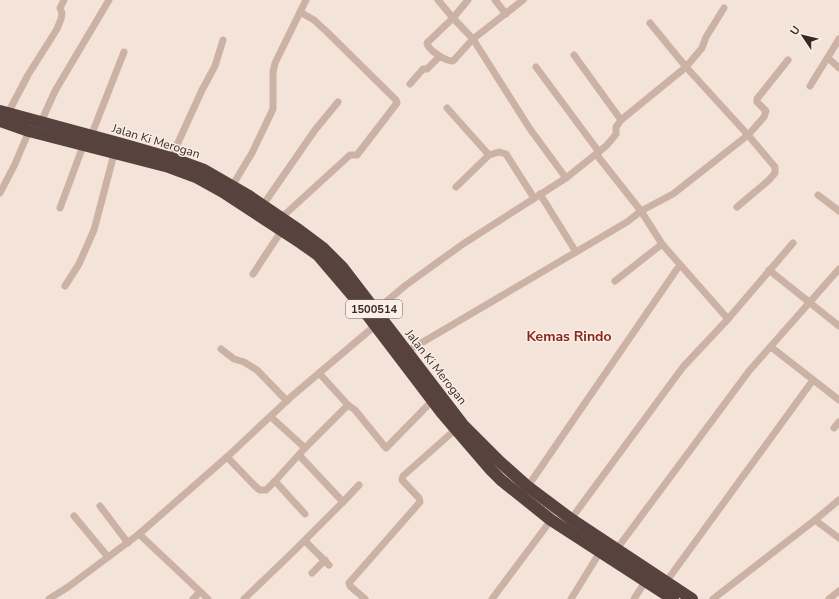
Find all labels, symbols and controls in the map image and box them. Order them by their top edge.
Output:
north arrow [783,16,823,56]
text: U [787,23,804,38]
street label: Jalan Ki Merogan [109,120,202,162]
road number: 1500514 [346,300,402,318]
street label: Jalan Ki Merogan [401,325,470,408]
district label: Kemas Rindo [526,327,612,346]

